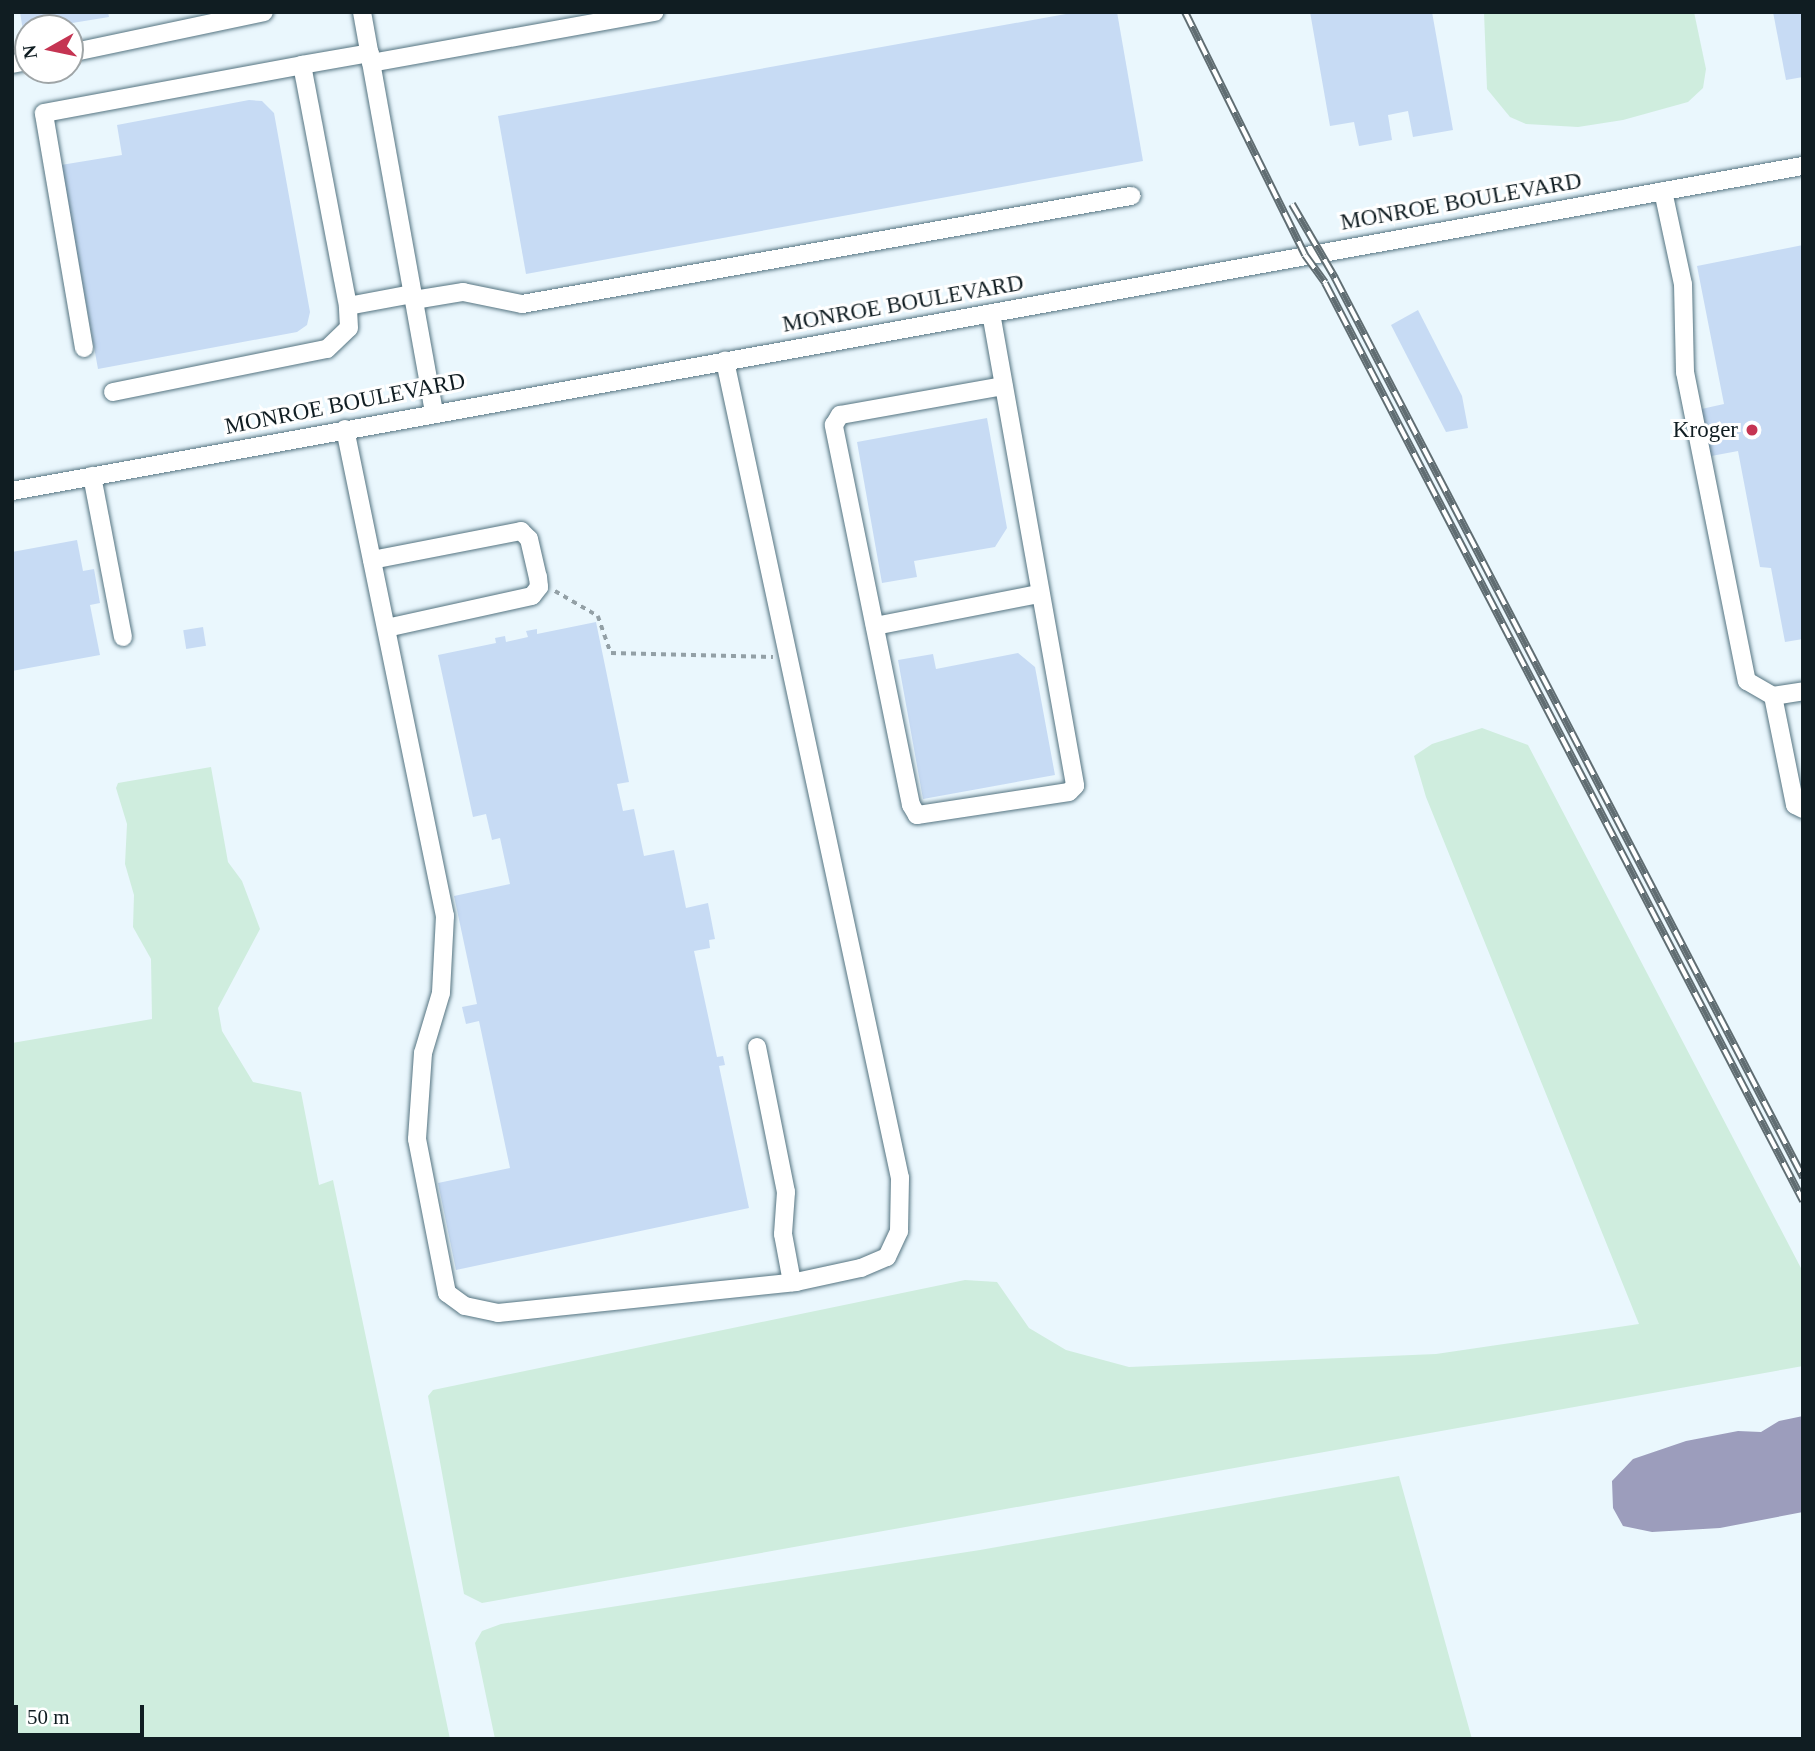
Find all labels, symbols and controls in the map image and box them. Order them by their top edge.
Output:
north arrow [14,14,84,84]
text: N [18,44,41,60]
street label: MONROE BOULEVARD [1338,167,1584,237]
street label: MONROE BOULEVARD [780,269,1026,339]
street label: MONROE BOULEVARD [222,367,468,441]
place label: Kroger [1673,416,1738,444]
marker: Kroger [1744,422,1760,438]
scale bar [18,1692,147,1736]
text: 50 m [27,1705,70,1729]

